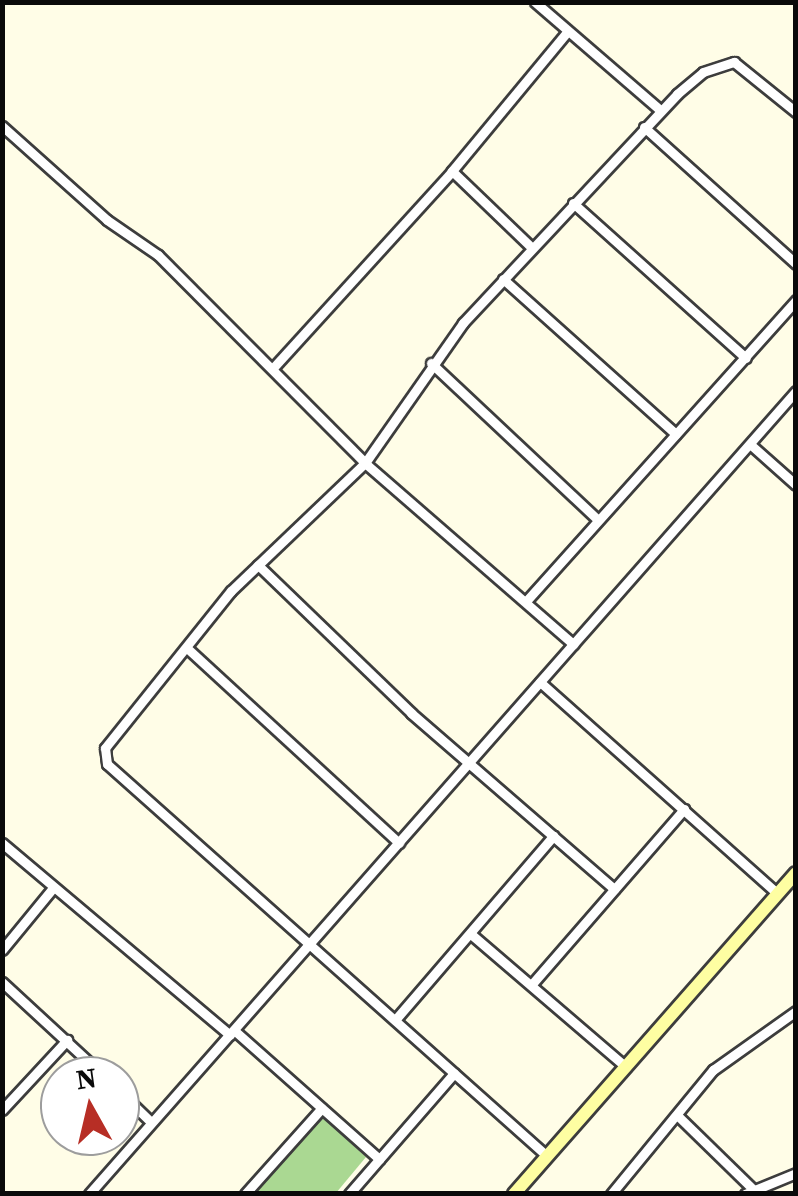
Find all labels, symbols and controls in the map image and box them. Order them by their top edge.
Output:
north arrow [40,1056,140,1156]
text: N [73,1058,99,1099]

